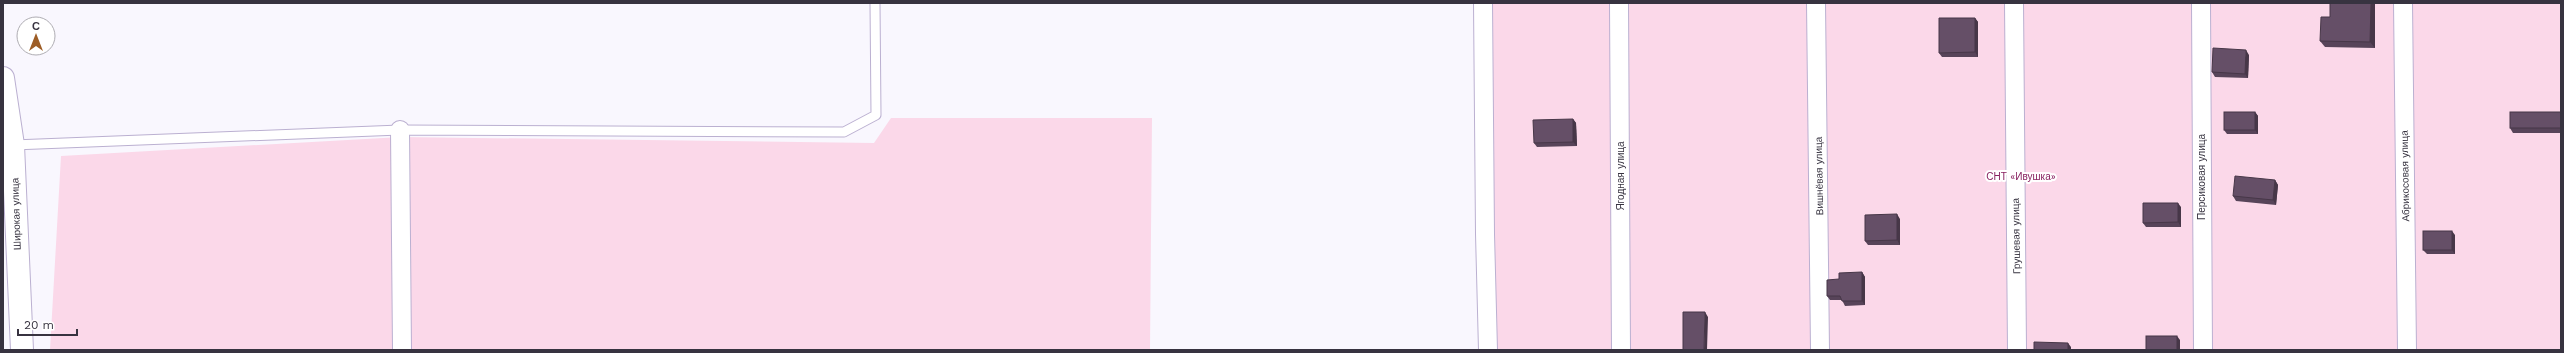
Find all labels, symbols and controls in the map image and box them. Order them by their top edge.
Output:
north arrow [16,16,56,56]
text: С [32,20,40,33]
street label: Абрикосовая улица [2399,130,2411,222]
street label: Персиковая улица [2196,134,2207,220]
street label: Вишнёвая улица [1813,136,1825,215]
street label: Ягодная улица [1615,141,1626,211]
park label: СНТ «Ивушка» [1986,171,2056,182]
street label: Широкая улица [9,177,23,250]
street label: Грушевая улица [2010,197,2022,274]
scale bar [18,311,77,337]
text: 20 m [24,318,54,332]

